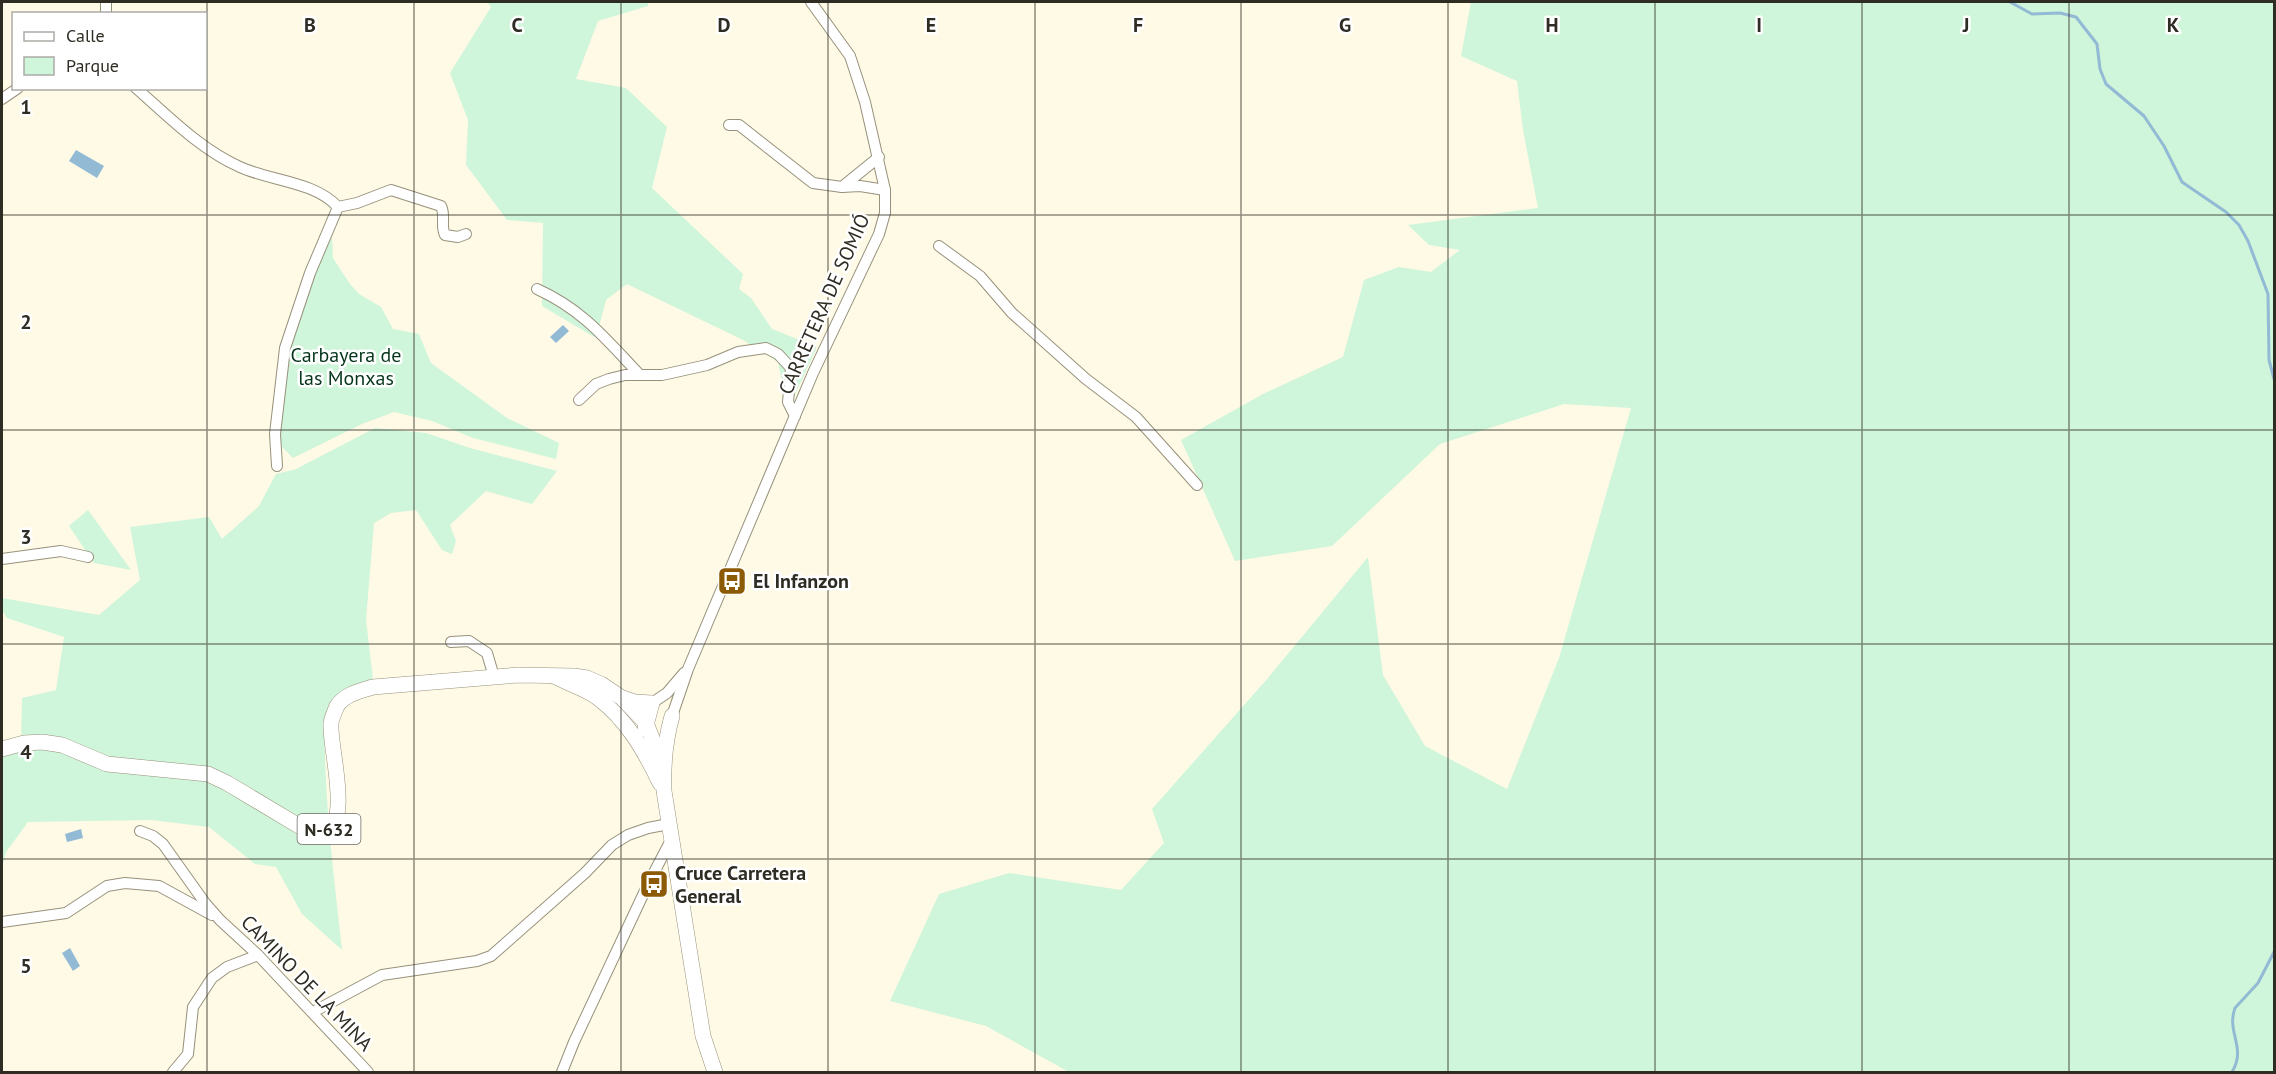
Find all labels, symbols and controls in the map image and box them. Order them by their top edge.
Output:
legend [12,12,207,90]
text: B [304,12,316,38]
text: C [511,12,523,38]
text: D [718,12,731,38]
text: E [926,12,936,38]
text: F [1133,12,1143,38]
text: G [1339,12,1351,38]
text: H [1545,12,1559,38]
text: I [1756,12,1762,38]
text: J [1962,12,1969,38]
text: K [2167,12,2180,38]
text: Calle [66,24,105,47]
text: Parque [66,54,119,77]
text: 1 [20,94,32,120]
street label: CARRETERA DE SOMIÓ [772,210,876,398]
text: 2 [20,309,32,335]
park label: Carbayera de las Monxas [291,342,401,391]
text: 3 [20,524,32,550]
bus stop icon: El Infanzon [716,565,748,597]
place label: El Infanzon [753,568,849,594]
text: 4 [20,739,32,765]
road number: N-632 [298,814,360,844]
place label: Cruce Carretera General [675,860,806,909]
bus stop icon: Cruce Carretera General [638,868,670,900]
street label: CAMINO DE LA MINA [235,909,379,1057]
text: 5 [20,953,32,979]

